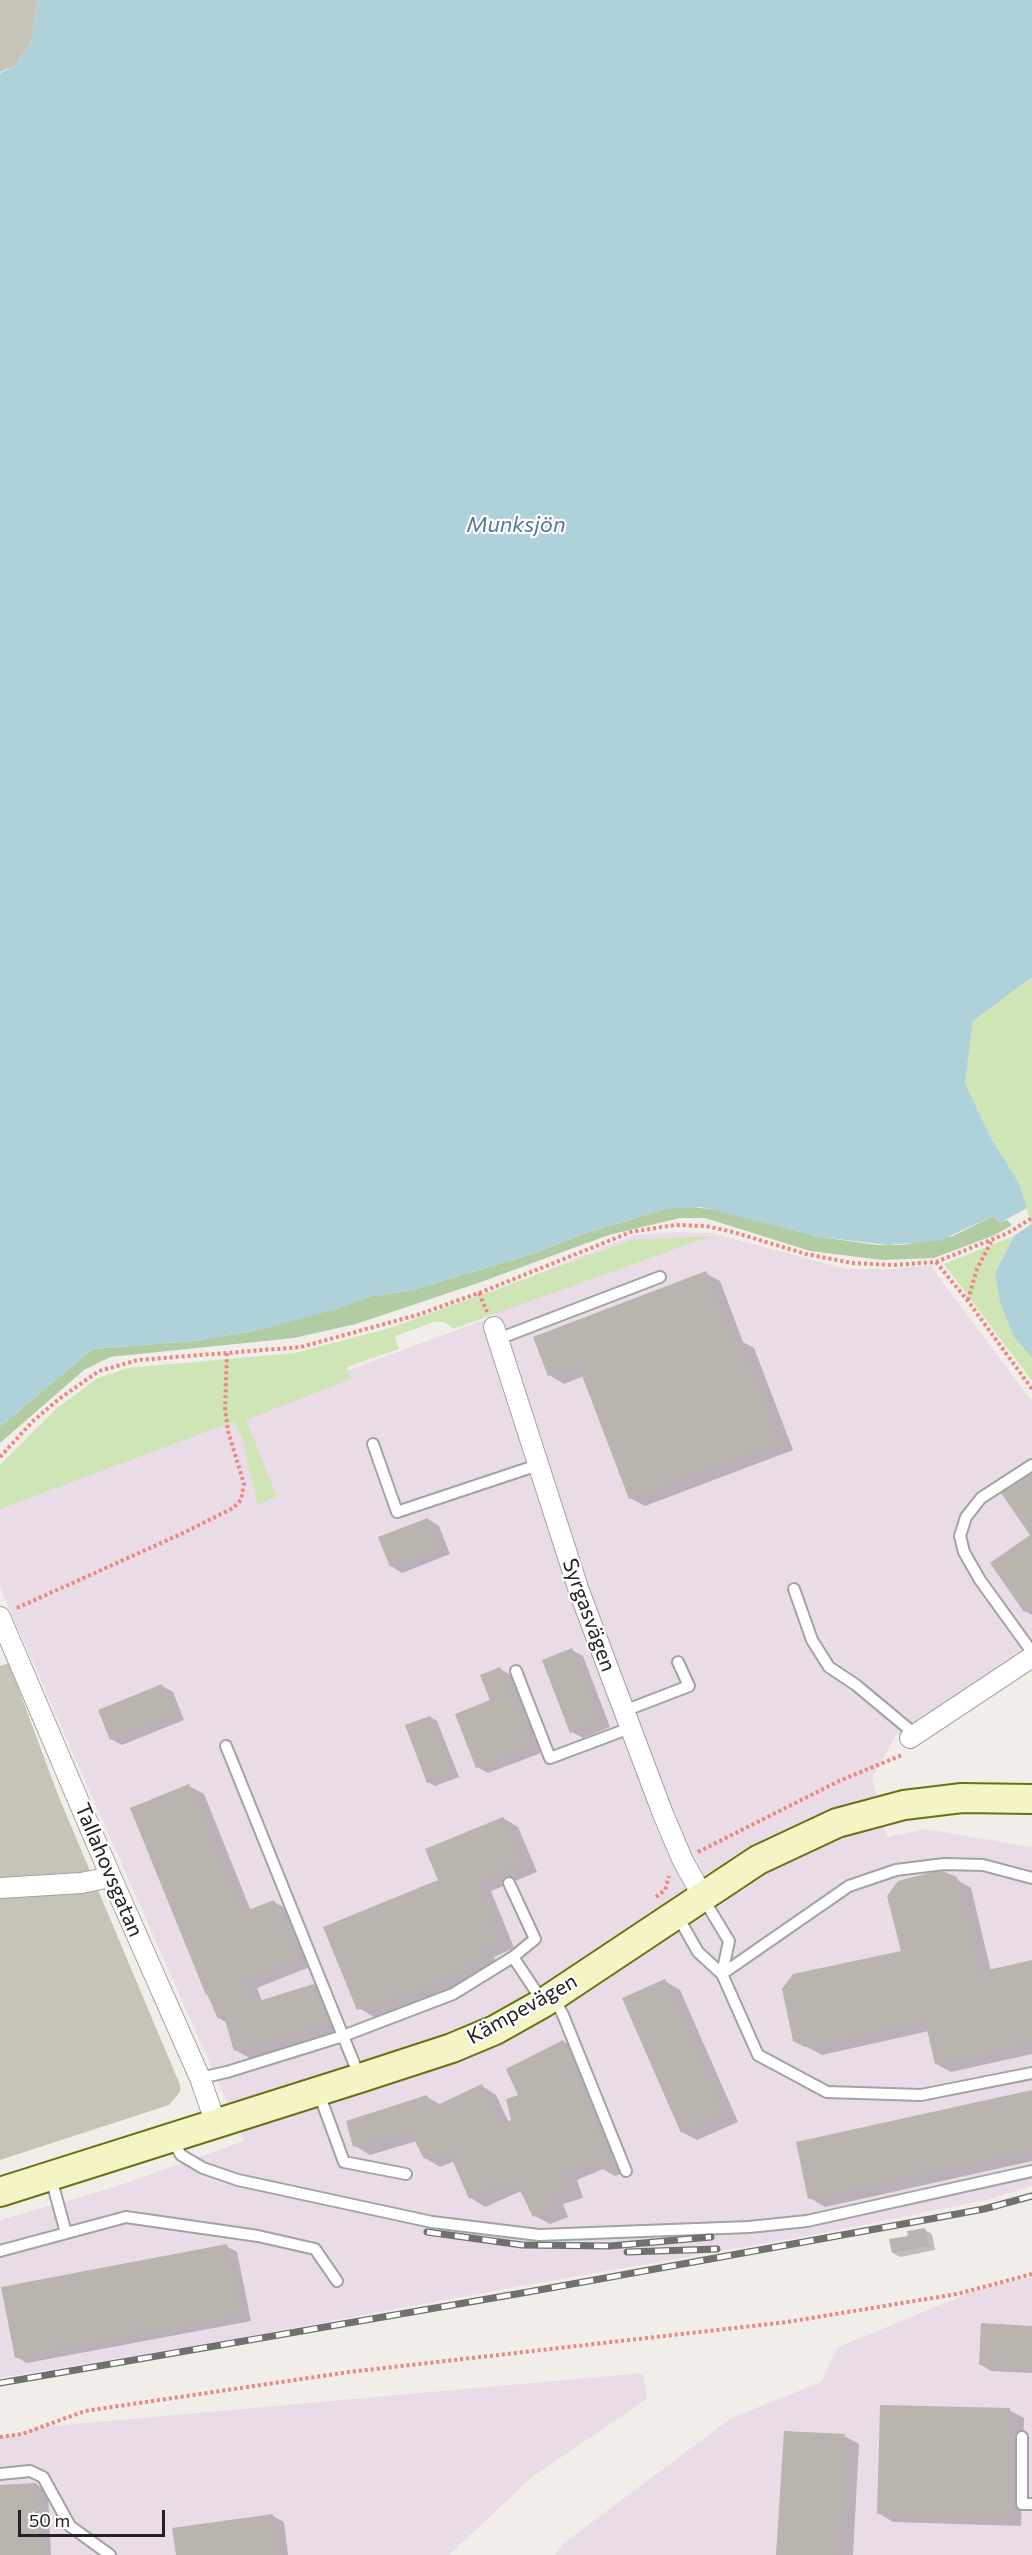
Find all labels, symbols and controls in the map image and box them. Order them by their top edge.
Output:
water label: Munksjön [466,512,566,538]
street label: Syrgasvägen [557,1555,621,1675]
street label: Tallahovsgatan [70,1799,148,1941]
street label: Kämpevägen [462,1968,582,2050]
scale bar [21,2498,168,2536]
text: 50 m [29,2509,70,2531]

